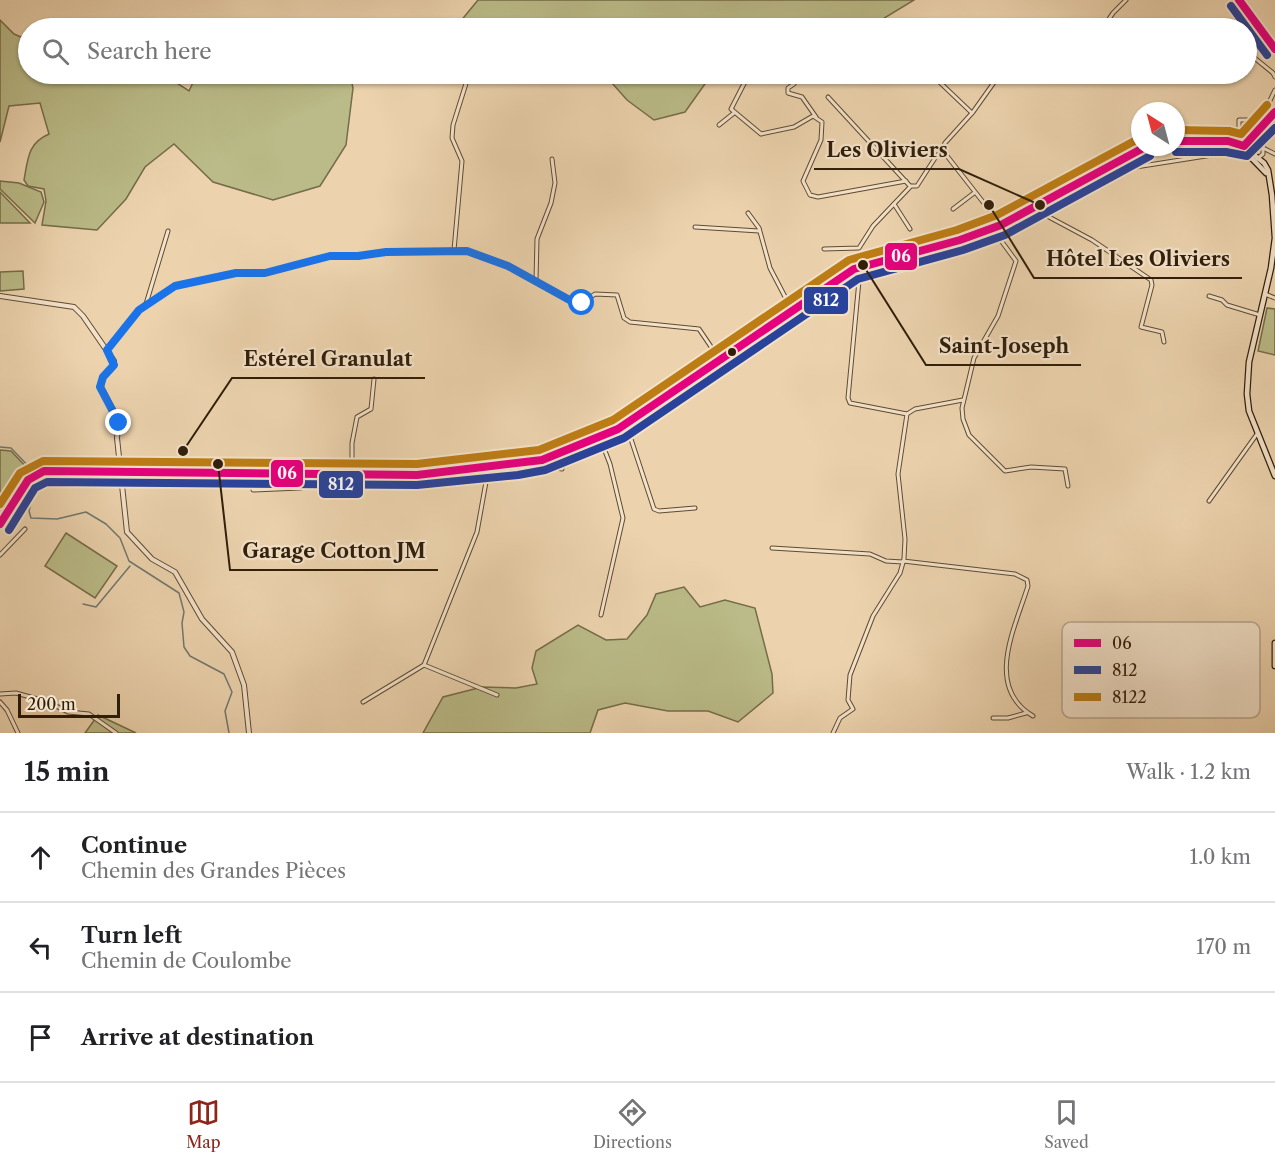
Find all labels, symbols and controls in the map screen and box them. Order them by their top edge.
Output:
search box [18,18,1257,84]
icon: search [39,35,72,68]
text: Search here [87,38,212,65]
north arrow [1131,102,1185,156]
callout: Les Oliviers [814,131,959,169]
text: Les Oliviers [826,138,948,162]
callout: Hôtel Les Oliviers [1034,240,1242,278]
line badge: 06 [884,242,918,271]
text: 06 [891,246,911,266]
text: Hôtel Les Oliviers [1046,247,1230,271]
line badge: 812 [803,286,849,315]
route start [568,289,594,315]
text: 812 [813,290,839,310]
callout: Saint-Joseph [926,327,1081,365]
text: Saint-Joseph [939,334,1070,358]
callout: Estérel Granulat [232,340,425,378]
unlabelled marker [726,346,738,358]
text: Estérel Granulat [244,347,412,371]
route end [105,409,131,435]
line badge: 06 [270,459,304,488]
text: 06 [277,463,297,483]
line badge: 812 [318,470,364,499]
text: 812 [328,474,354,494]
callout: Garage Cotton JM [230,532,438,570]
text: Garage Cotton JM [242,539,426,563]
legend [1062,622,1260,718]
text: 06 [1112,633,1132,653]
text: 812 [1112,660,1137,680]
text: 8122 [1112,687,1147,707]
scale bar [18,691,120,718]
text: 200 m [27,694,76,714]
text: 15 min [24,756,110,788]
text: Walk · 1.2 km [1126,760,1251,784]
text: Continue [81,832,187,859]
icon: ahead [24,841,57,874]
text: 1.0 km [1190,845,1251,869]
text: Chemin des Grandes Pièces [81,859,346,883]
text: Turn left [81,922,182,949]
icon: left [24,931,57,964]
text: 170 m [1196,935,1251,959]
text: Chemin de Coulombe [81,949,292,973]
icon: arrive [24,1021,57,1054]
text: Arrive at destination [81,1024,314,1051]
tab: Map [186,1096,221,1152]
tab: Directions [593,1096,672,1152]
tab: Saved [1044,1096,1089,1152]

